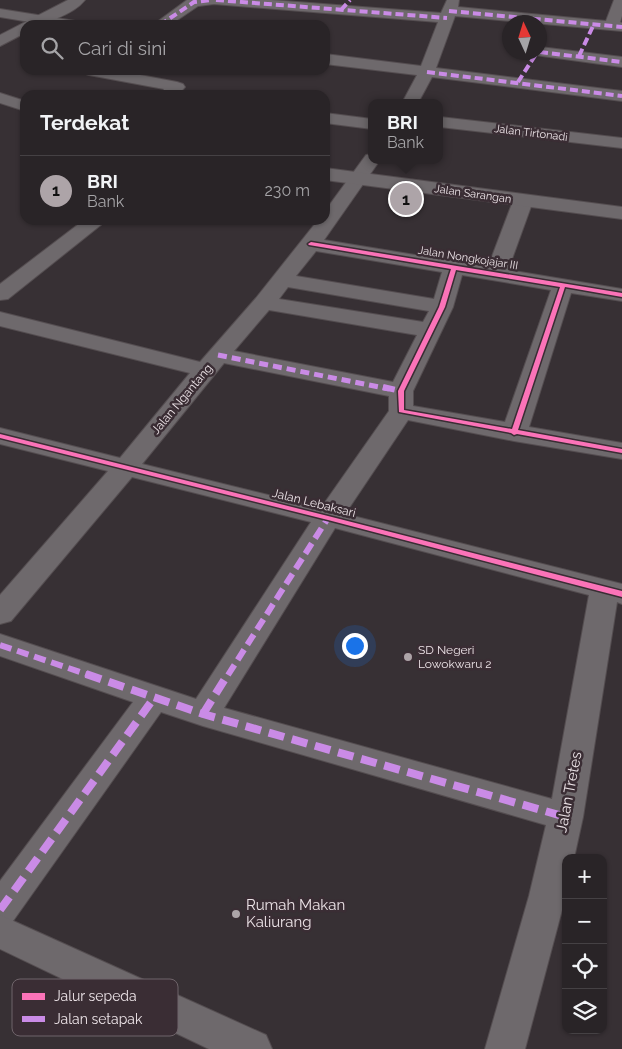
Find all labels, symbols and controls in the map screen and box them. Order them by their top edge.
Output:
north arrow [502,15,547,60]
search box [20,20,330,75]
icon: search [38,34,66,62]
text: Cari di sini [78,37,166,59]
popup [368,99,443,164]
text: Terdekat [40,110,129,135]
text: BRI [387,111,418,133]
street label: Jalan Tirtonadi [494,122,568,144]
text: Bank [387,133,424,152]
text: BRI [87,170,118,192]
pin: 1 [390,180,422,218]
text: 1 [52,181,60,200]
text: 230 m [265,181,310,200]
street label: Jalan Sarangan [434,182,512,206]
text: Bank [87,192,124,211]
street label: Jalan Nongkojajar III [417,244,519,272]
street label: Jalan Ngantang [149,361,215,437]
street label: Jalan Lebaksari [271,486,357,520]
your location [342,633,368,659]
place label: SD Negeri Lowokwaru 2 [418,643,492,671]
marker: SD Negeri Lowokwaru 2 [402,651,414,663]
street label: Jalan Tretes [552,750,586,834]
map controls [562,854,607,1034]
button: + [562,854,607,899]
place label: Rumah Makan Kaliurang [246,896,345,931]
button: − [562,899,607,944]
marker: Rumah Makan Kaliurang [230,908,242,920]
button: locate [562,944,607,989]
legend [12,979,178,1036]
text: Jalur sepeda [54,988,137,1004]
button: layers [562,989,607,1034]
text: Jalan setapak [54,1011,143,1027]

